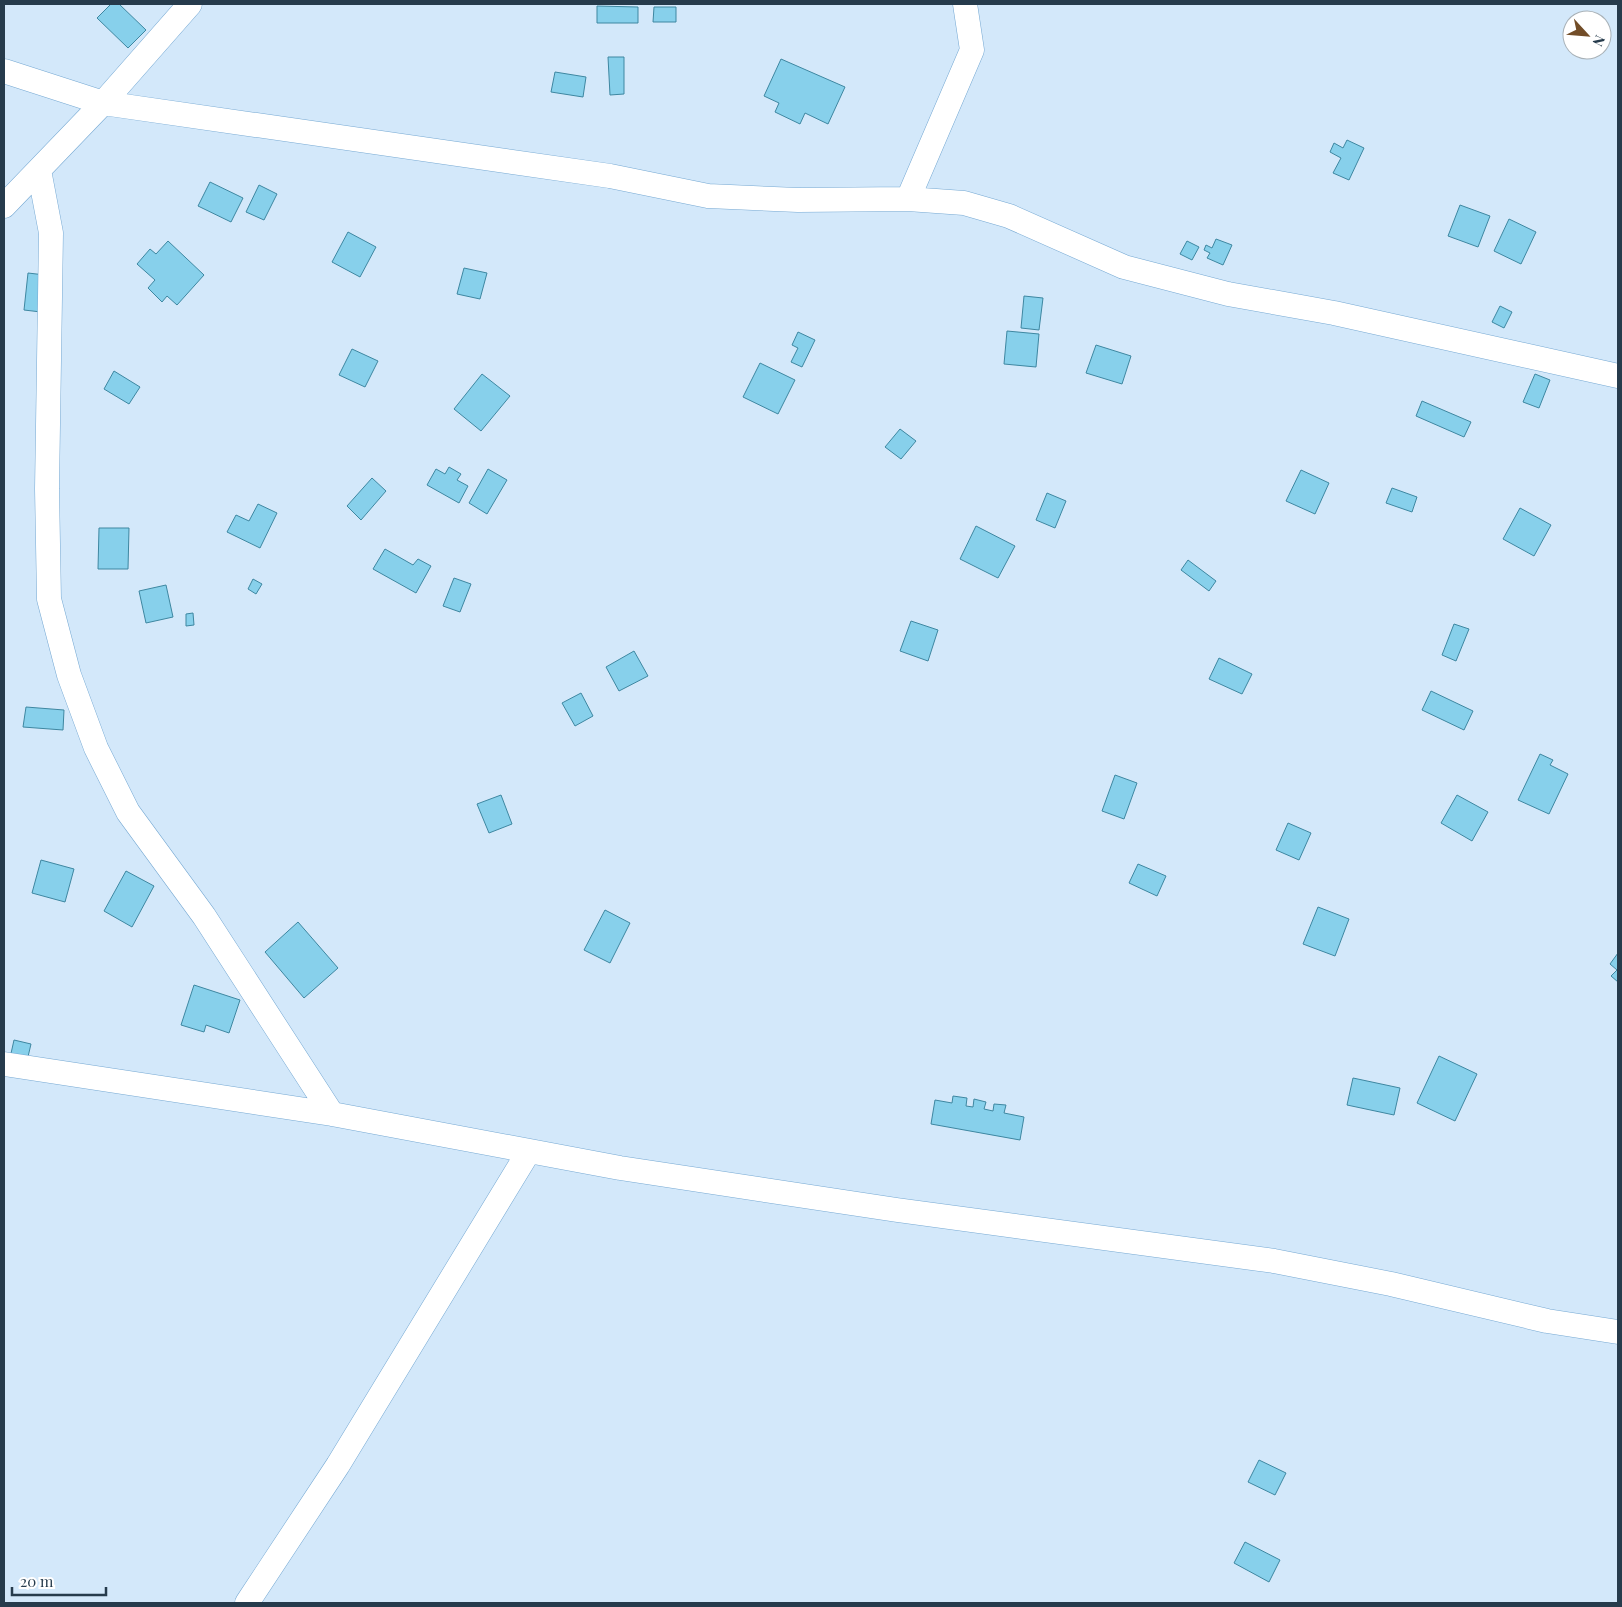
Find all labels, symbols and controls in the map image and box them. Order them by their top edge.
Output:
north arrow [1562,10,1612,60]
text: N [1588,32,1610,50]
scale bar [12,1564,106,1596]
text: 20 m [20,1571,54,1591]

